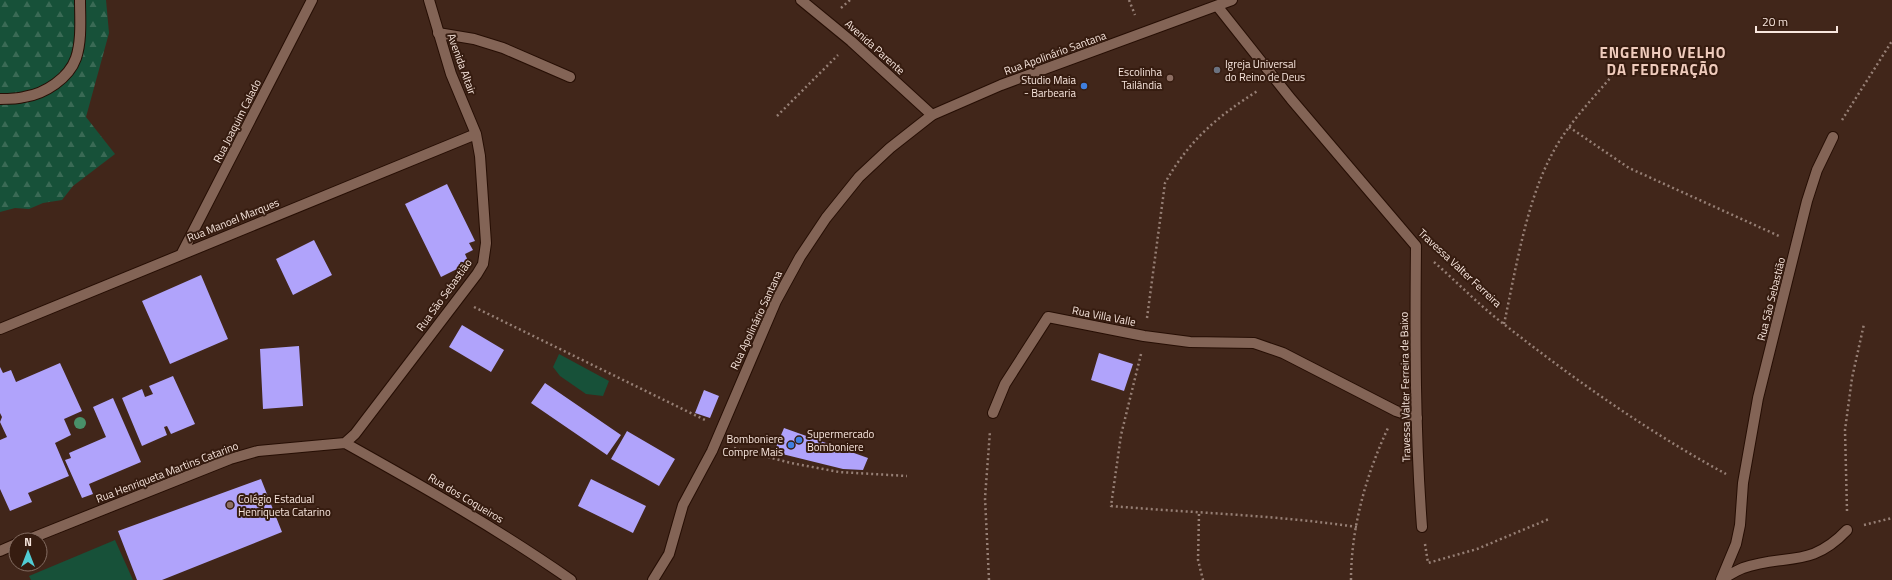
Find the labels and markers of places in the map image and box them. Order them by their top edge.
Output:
place label: Igreja Universal do Reino de Deus [1225,56,1305,85]
place label: Escolinha Tailândia [1118,64,1162,93]
marker: Igreja Universal do Reino de Deus [1212,65,1222,75]
place label: Studio Maia - Barbearia [1021,72,1076,101]
marker: Escolinha Tailândia [1165,73,1175,83]
marker: Studio Maia - Barbearia [1079,81,1089,91]
place label: Supermercado Bomboniere [807,426,875,455]
place label: Bomboniere Compre Mais [722,431,783,460]
marker: Supermercado Bomboniere [794,435,804,445]
marker: Bomboniere Compre Mais [786,440,796,450]
place label: Colégio Estadual Henriqueta Catarino [238,491,331,520]
marker: Colégio Estadual Henriqueta Catarino [225,500,235,510]

